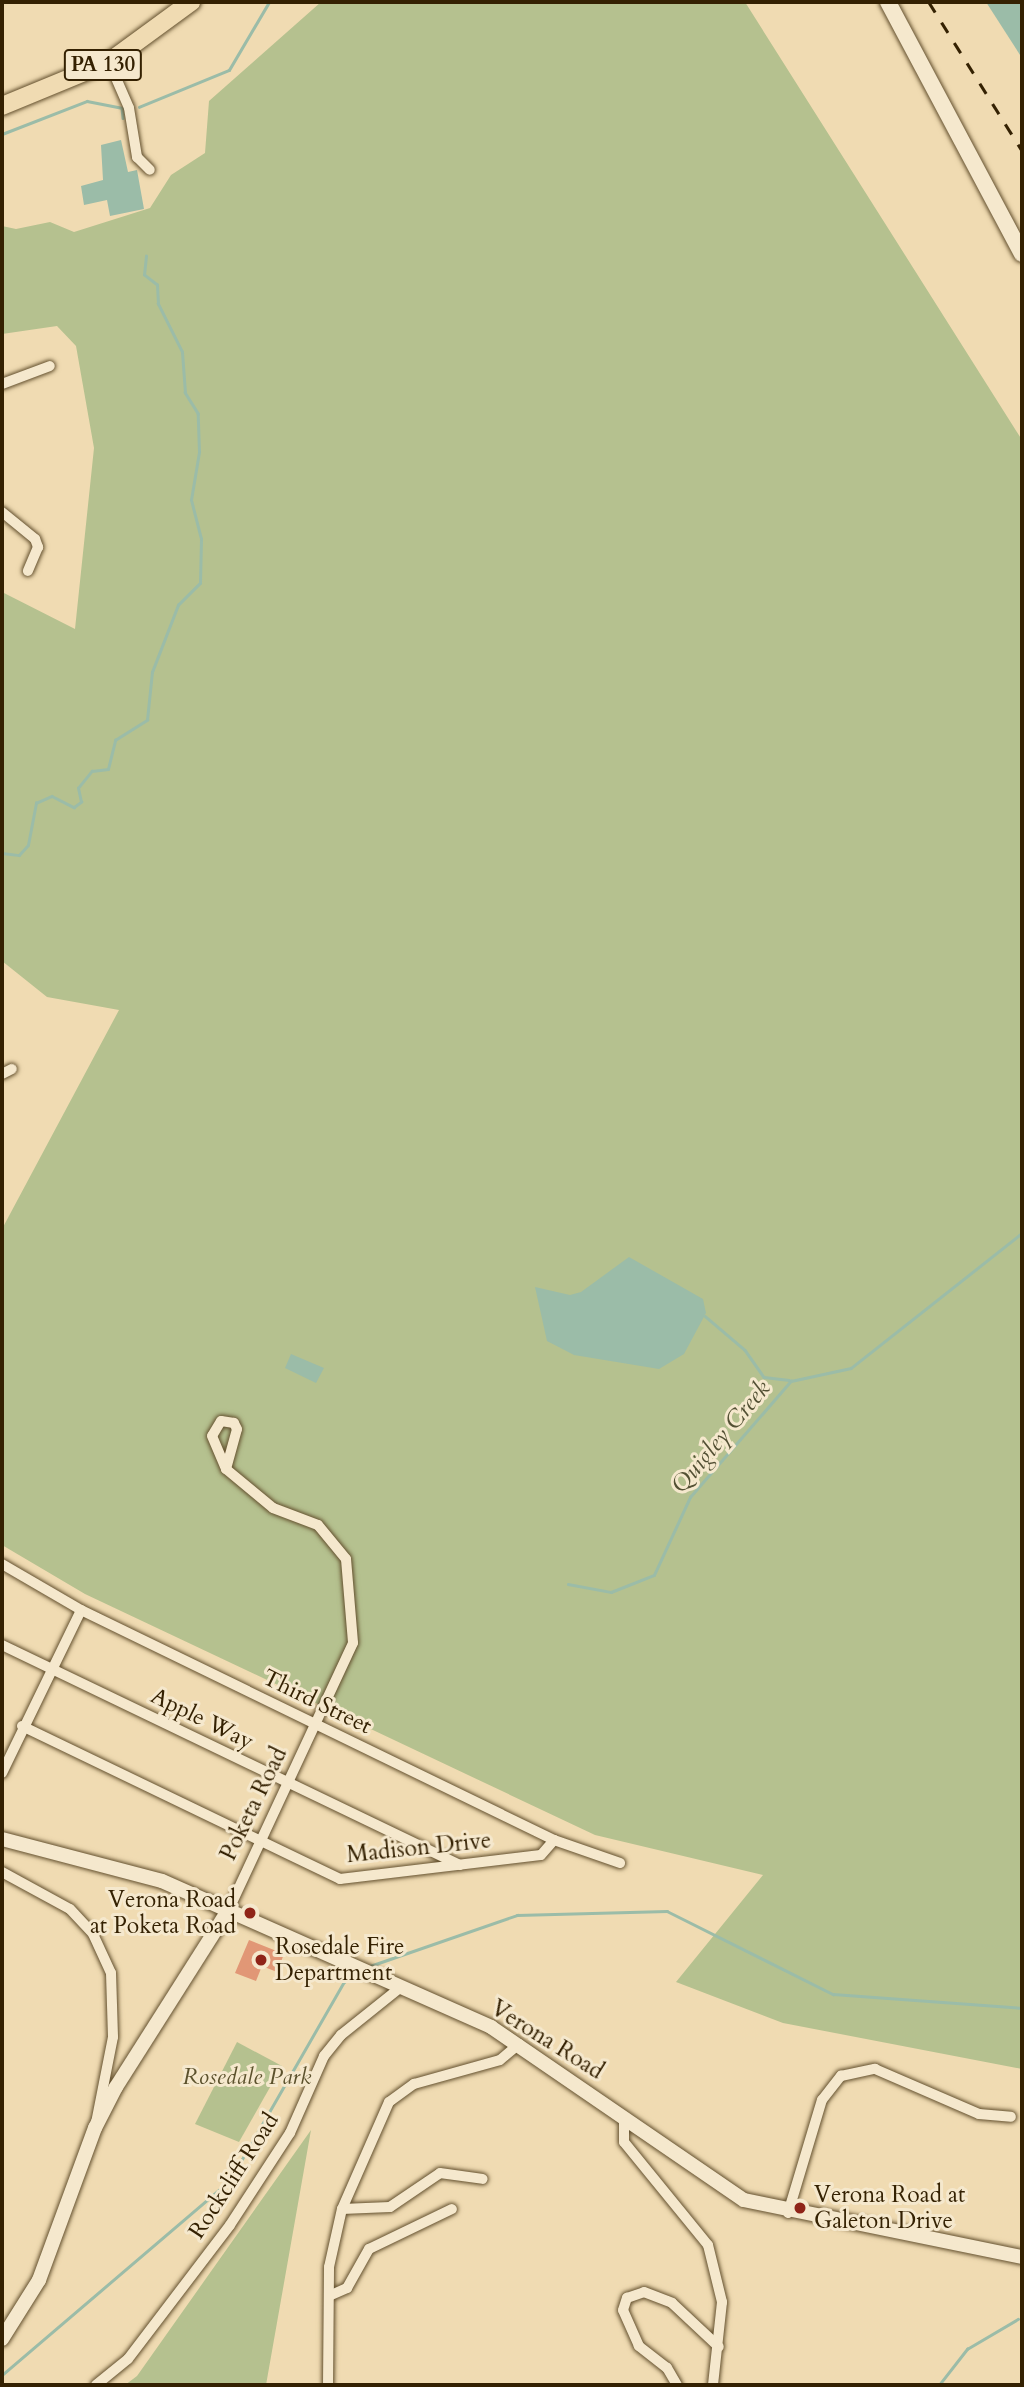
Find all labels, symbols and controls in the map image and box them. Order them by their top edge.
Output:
road number: PA 130 [63,48,143,82]
water label: Quigley Creek [665,1375,777,1499]
street label: Third Street [258,1664,376,1740]
street label: Apple Way [146,1682,258,1756]
street label: Poketa Road [215,1743,293,1865]
street label: Madison Drive [345,1827,493,1869]
place label: Verona Road at Poketa Road [90,1886,236,1940]
marker: Verona Road at Poketa Road [242,1905,258,1921]
place label: Rosedale Fire Department [275,1933,405,1987]
marker: Rosedale Fire Department [253,1952,269,1968]
street label: Verona Road [485,1994,609,2086]
park label: Rosedale Park [183,2063,311,2091]
street label: Rockcliff Road [183,2108,285,2244]
place label: Verona Road at Galeton Drive [814,2181,965,2235]
marker: Verona Road at Galeton Drive [792,2200,808,2216]

